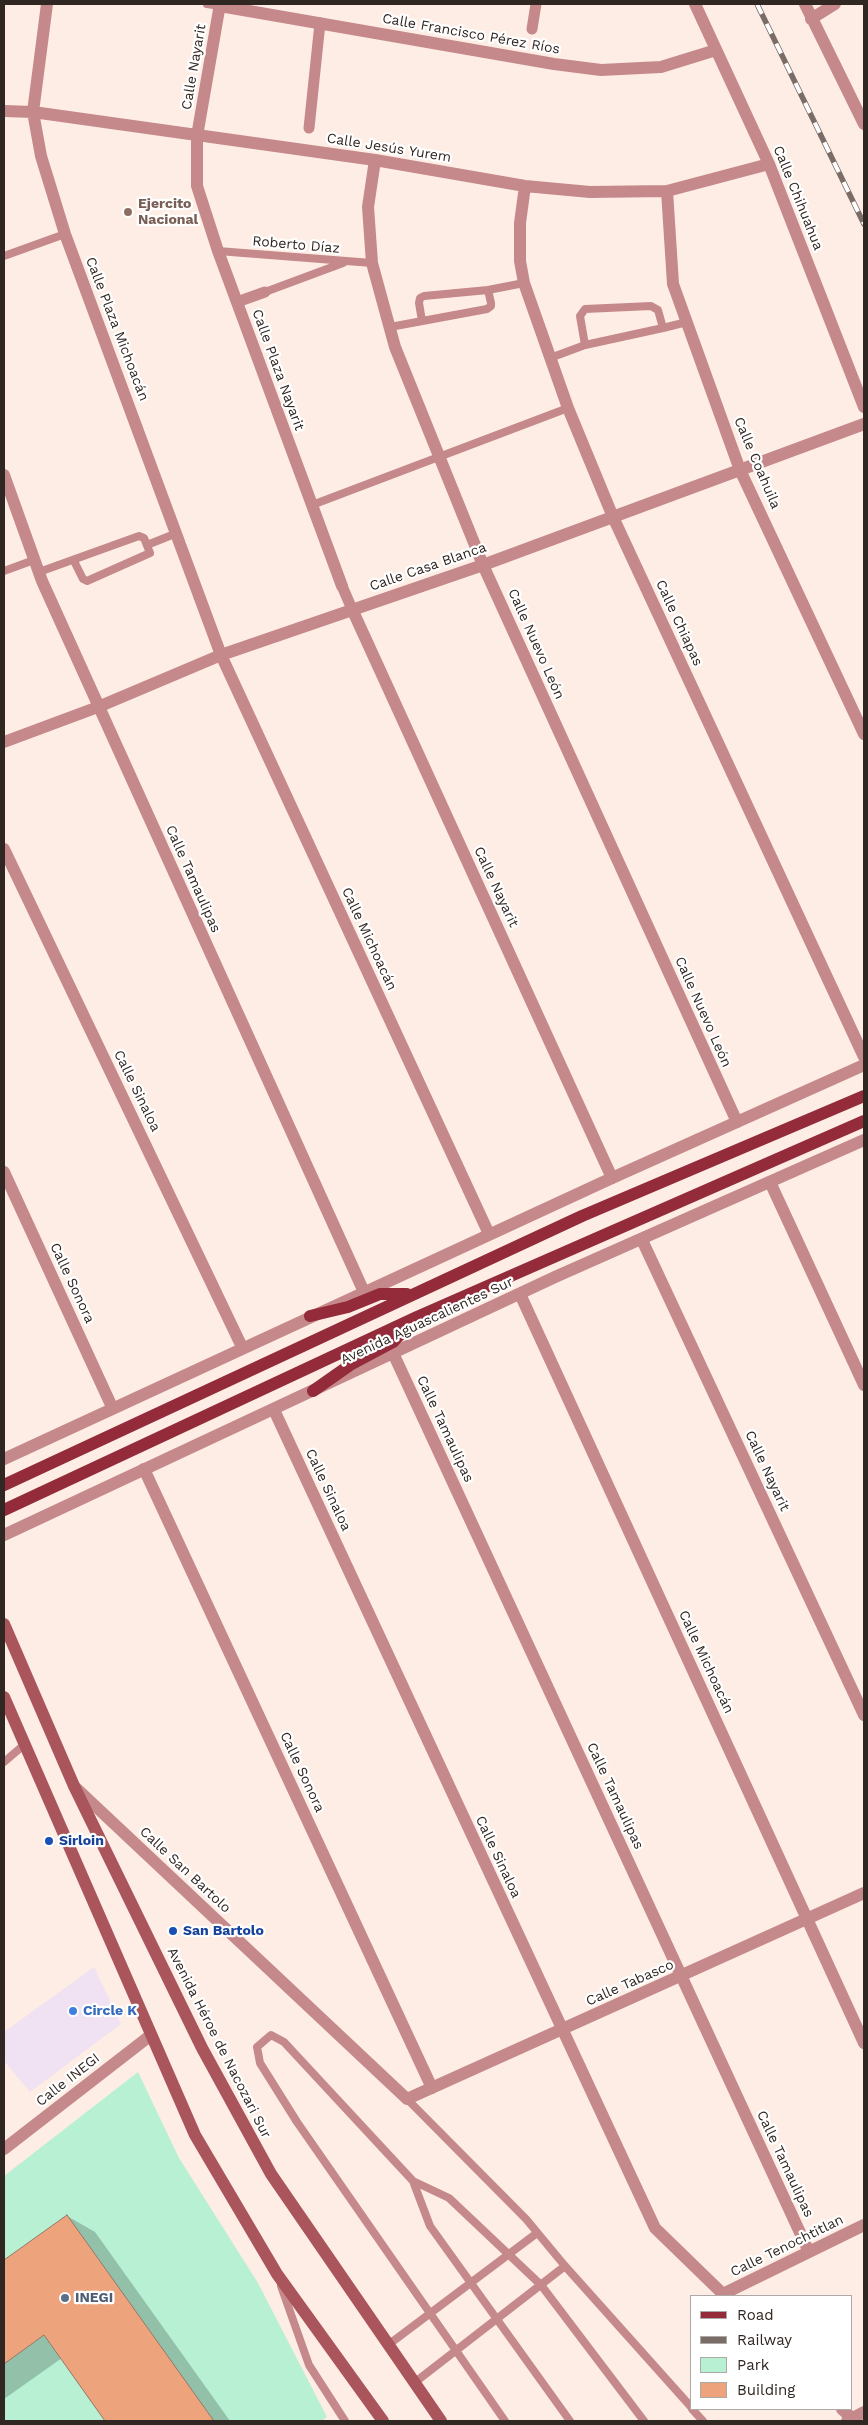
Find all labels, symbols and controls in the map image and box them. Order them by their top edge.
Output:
street label: Calle Francisco Pérez Ríos [381,10,561,58]
street label: Calle Nayarit [178,23,210,111]
street label: Calle Jesús Yurem [326,130,452,166]
street label: Calle Chihuahua [769,143,827,253]
place label: Ejercito Nacional [138,196,198,228]
marker: Ejercito Nacional [122,206,134,218]
street label: Roberto Díaz [252,233,340,257]
street label: Calle Plaza Michoacán [82,255,152,403]
street label: Calle Plaza Nayarit [248,307,308,433]
street label: Calle Coahuila [730,415,784,511]
street label: Calle Casa Blanca [367,539,489,595]
street label: Calle Chiapas [652,577,706,669]
street label: Calle Nuevo León [504,586,568,702]
street label: Calle Tamaulipas [162,823,224,935]
street label: Calle Nayarit [470,844,522,930]
street label: Calle Michoacán [338,885,400,993]
street label: Calle Nuevo León [671,954,735,1070]
street label: Calle Sinaloa [110,1047,164,1135]
street label: Calle Sonora [46,1240,98,1326]
street label: Avenida Aguascalientes Sur [338,1274,516,1368]
street label: Calle Tamaulipas [413,1373,477,1485]
street label: Calle Nayarit [741,1428,793,1514]
street label: Calle Sinaloa [302,1446,354,1534]
street label: Calle Michoacán [675,1608,737,1716]
street label: Calle Sonora [276,1729,328,1815]
street label: Calle Tamaulipas [583,1740,647,1852]
street label: Calle Sinaloa [472,1813,524,1901]
street label: Calle San Bartolo [136,1823,234,1917]
place label: Sirloin [59,1833,104,1849]
marker: Sirloin [43,1835,55,1847]
place label: San Bartolo [183,1923,264,1939]
marker: San Bartolo [167,1925,179,1937]
street label: Avenida Héroe de Nacozari Sur [163,1945,275,2141]
street label: Calle Tabasco [584,1956,676,2010]
place label: Circle K [83,2003,137,2019]
marker: Circle K [67,2005,79,2017]
street label: Calle INEGI [33,2050,103,2110]
street label: Calle Tamaulipas [753,2108,817,2220]
street label: Calle Tenochtitlan [728,2211,846,2281]
place label: INEGI [75,2290,113,2306]
marker: INEGI [59,2292,71,2304]
legend [690,2295,853,2410]
text: Road [737,2306,774,2324]
text: Railway [737,2331,792,2349]
text: Park [737,2356,769,2374]
text: Building [737,2381,795,2399]

